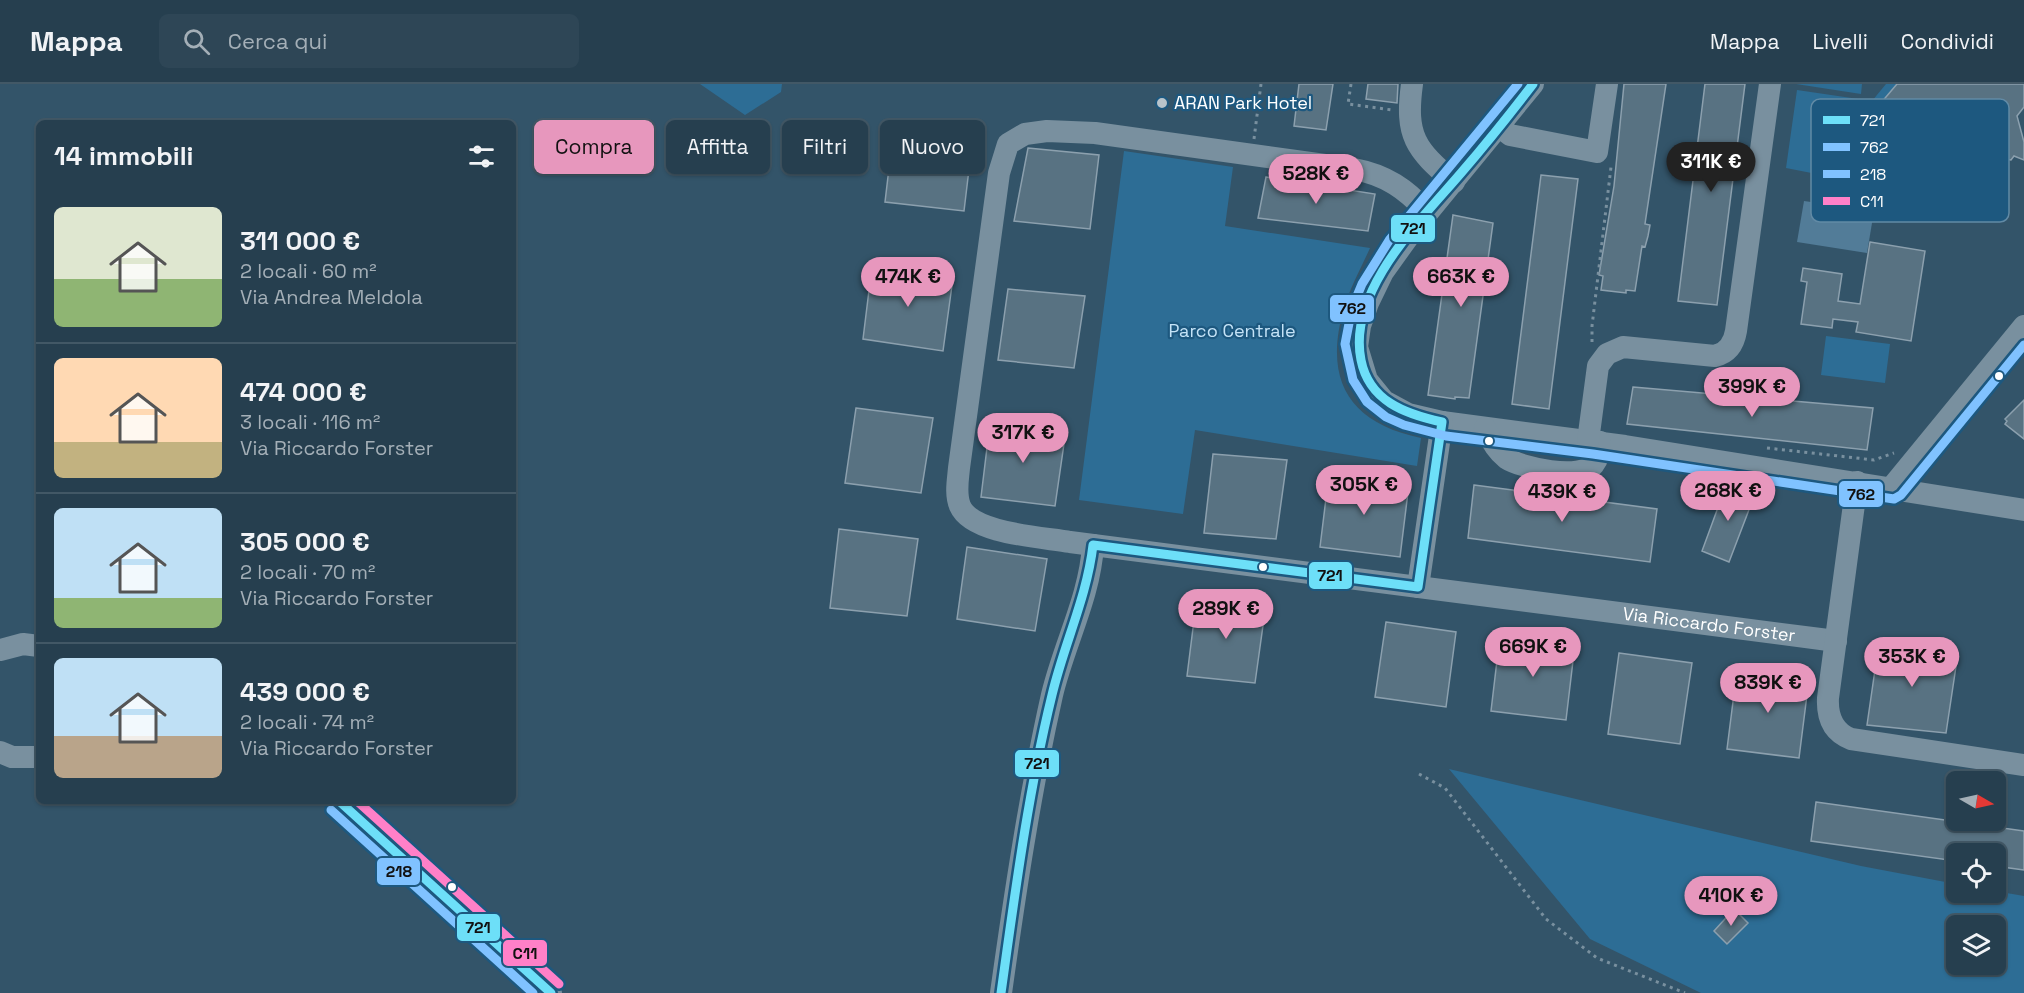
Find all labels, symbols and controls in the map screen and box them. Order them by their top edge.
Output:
search box [159,14,579,68]
text: Mappa [30,23,123,59]
icon: search [180,25,213,58]
text: Cerca qui [228,27,327,55]
text: Mappa [1710,28,1779,55]
text: Livelli [1812,28,1868,55]
text: Condividi [1901,28,1994,55]
place label: ARAN Park Hotel [1174,91,1312,114]
marker: ARAN Park Hotel [1155,96,1169,110]
legend [1811,99,2009,222]
text: 721 [1860,110,1885,131]
chip: Compra [534,120,654,174]
chip: Affitta [666,120,770,174]
chip: Filtri [782,120,868,174]
chip: Nuovo [880,120,985,174]
text: 762 [1860,137,1888,158]
text: 14 immobili [54,139,193,173]
icon: filters [465,140,498,173]
pin: 311K € [1662,142,1760,193]
text: 311K € [1680,148,1742,174]
pin: 528K € [1267,154,1365,205]
text: 528K € [1283,160,1349,186]
text: 218 [1860,164,1886,185]
text: C11 [1860,191,1884,212]
line badge: 721 [1390,214,1436,243]
text: 721 [1400,218,1426,239]
text: 311 000 € [240,224,360,258]
icon: home [102,231,174,303]
pin: 474K € [859,257,957,308]
pin: 663K € [1412,257,1510,308]
text: 2 locali · 60 m² [240,258,376,284]
text: 474K € [875,263,941,289]
text: 663K € [1427,263,1495,289]
text: Via Andrea Meldola [240,284,423,310]
line badge: 762 [1329,294,1375,323]
text: 762 [1338,298,1366,319]
park label: Parco Centrale [1168,319,1296,342]
pin: 399K € [1703,367,1801,418]
unlabelled marker [1993,370,2005,382]
text: 399K € [1718,373,1786,399]
text: 474 000 € [240,375,367,409]
icon: home [102,382,174,454]
text: 3 locali · 116 m² [240,409,380,435]
pin: 317K € [974,413,1072,464]
text: 317K € [991,419,1055,445]
text: Via Riccardo Forster [240,435,433,461]
unlabelled marker [1483,435,1495,447]
pin: 305K € [1315,465,1413,516]
text: 305K € [1330,471,1398,497]
pin: 268K € [1679,471,1777,522]
pin: 439K € [1513,472,1611,523]
text: 268K € [1694,477,1762,503]
text: 439K € [1528,478,1596,504]
line badge: 762 [1838,480,1884,508]
text: 762 [1847,484,1875,505]
text: 305 000 € [240,525,370,559]
icon: home [102,532,174,604]
text: 2 locali · 70 m² [240,559,375,585]
unlabelled marker [1257,561,1269,573]
line badge: 721 [1308,561,1353,590]
text: 721 [1317,565,1343,586]
text: Via Riccardo Forster [240,585,433,611]
pin: 289K € [1177,589,1275,640]
text: 289K € [1192,595,1260,621]
street label: Via Riccardo Forster [1621,602,1797,647]
pin: 669K € [1484,627,1582,678]
text: 669K € [1499,633,1567,659]
pin: 353K € [1863,637,1961,688]
text: 353K € [1878,643,1946,669]
pin: 839K € [1719,663,1817,714]
text: 839K € [1734,669,1802,695]
text: 439 000 € [240,675,370,709]
icon: home [102,682,174,754]
text: 2 locali · 74 m² [240,709,374,735]
text: Via Riccardo Forster [240,735,433,761]
line badge: 721 [1014,749,1060,778]
text: 721 [1024,753,1050,774]
north arrow [1946,771,2006,831]
map controls [1946,771,2006,975]
button: locate [1946,843,2006,903]
line badge: 218 [376,857,421,886]
text: 218 [386,861,413,882]
pin: 410K € [1682,876,1780,927]
unlabelled marker [446,881,458,893]
text: 410K € [1698,882,1764,908]
line badge: 721 [456,913,501,942]
button: layers [1946,915,2006,975]
text: 721 [465,917,491,938]
line badge: C11 [502,939,548,967]
text: C11 [513,943,537,964]

